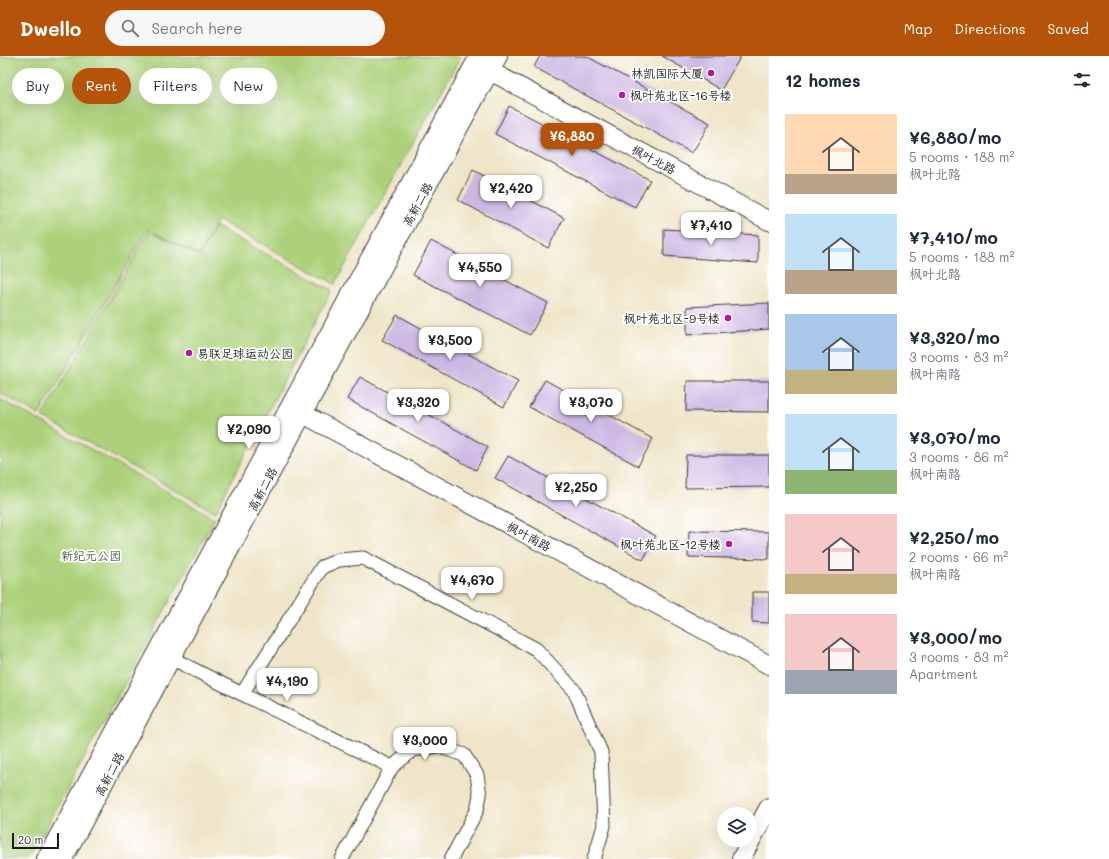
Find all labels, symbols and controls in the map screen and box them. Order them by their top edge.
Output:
search box [105,10,385,46]
text: Dwello [20,16,81,41]
icon: search [119,17,141,39]
text: Search here [151,18,243,38]
text: Map [904,19,932,38]
text: Directions [954,19,1025,38]
text: Saved [1047,19,1089,38]
place label: 林凯国际大厦 [631,65,703,81]
chip: Buy [12,68,64,104]
chip: Rent [72,68,131,104]
chip: Filters [139,68,212,104]
chip: New [220,68,277,104]
marker: 林凯国际大厦 [706,68,716,78]
text: 12 homes [785,69,861,91]
icon: filters [1071,69,1093,91]
place label: 枫叶苑北区-16号楼 [630,87,732,103]
marker: 枫叶苑北区-16号楼 [617,90,627,100]
pin: ¥6,880 [539,123,605,157]
text: ¥6,880/mo [909,126,1001,148]
text: ¥6,880 [550,127,594,144]
icon: home [817,130,865,178]
street label: 枫叶北路 [629,141,679,177]
text: 5 rooms · 188 m² [909,148,1014,165]
text: 枫叶北路 [909,165,961,182]
pin: ¥2,420 [478,175,544,209]
street label: 高新二路 [398,179,436,229]
text: ¥2,420 [489,179,533,196]
pin: ¥7,410 [678,212,744,246]
text: ¥7,410 [690,216,732,233]
text: ¥7,410/mo [909,226,998,248]
icon: home [817,230,865,278]
text: 5 rooms · 188 m² [909,248,1014,265]
pin: ¥4,550 [447,254,513,288]
text: ¥4,550 [458,258,502,275]
text: 枫叶北路 [909,265,961,282]
place label: 枫叶苑北区-9号楼 [624,310,720,326]
marker: 枫叶苑北区-9号楼 [723,313,733,323]
text: ¥3,320/mo [909,326,1000,348]
pin: ¥3,500 [417,327,483,361]
icon: home [817,330,865,378]
text: ¥3,500 [428,331,472,348]
place label: 易联足球运动公园 [197,345,293,361]
marker: 易联足球运动公园 [184,348,194,358]
text: 3 rooms · 83 m² [909,348,1008,365]
text: 枫叶南路 [909,365,961,382]
pin: ¥3,320 [385,389,451,423]
pin: ¥3,070 [558,389,624,423]
text: ¥3,320 [396,393,440,410]
text: ¥3,070 [569,393,613,410]
pin: ¥2,090 [216,416,282,450]
text: ¥2,090 [227,420,271,437]
text: ¥3,070/mo [909,426,1001,448]
icon: home [817,430,865,478]
text: 3 rooms · 86 m² [909,448,1009,465]
street label: 高新二路 [244,464,280,514]
text: 枫叶南路 [909,465,961,482]
pin: ¥2,250 [543,474,609,508]
text: ¥2,250 [555,478,598,495]
street label: 枫叶南路 [504,518,554,554]
text: ¥2,250/mo [909,526,999,548]
icon: home [817,530,865,578]
place label: 枫叶苑北区-12号楼 [620,536,721,552]
marker: 枫叶苑北区-12号楼 [724,539,734,549]
park label: 新纪元公园 [61,547,121,563]
text: 2 rooms · 66 m² [909,548,1008,565]
text: 枫叶南路 [909,565,961,582]
pin: ¥4,670 [439,567,505,601]
text: ¥4,670 [450,571,494,588]
text: ¥3,000/mo [909,626,1002,648]
icon: home [817,630,865,678]
text: 3 rooms · 83 m² [909,648,1008,665]
text: Apartment [909,665,978,682]
pin: ¥4,190 [254,668,320,702]
text: ¥4,190 [266,672,308,689]
pin: ¥3,000 [392,727,458,761]
text: ¥3,000 [402,731,448,748]
street label: 高新二路 [91,749,127,799]
map controls [717,807,757,847]
button: layers [717,807,757,847]
scale bar [12,831,59,850]
text: 20 m [18,832,43,847]

